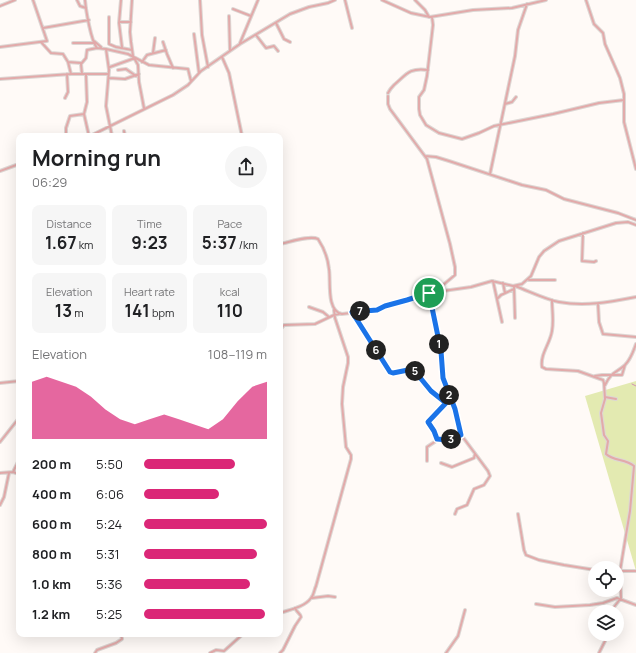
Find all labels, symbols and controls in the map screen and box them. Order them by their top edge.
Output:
text: Morning run [32,143,161,173]
button: share [225,146,267,188]
text: 06:29 [32,173,67,191]
text: Distance [47,216,92,231]
text: Time [137,216,162,231]
text: Pace [217,216,242,231]
text: 1.67 [45,231,76,254]
text: 9:23 [131,231,168,254]
text: 5:37 [202,231,237,254]
text: km [76,237,93,252]
text: /km [237,237,258,252]
pin [412,276,446,310]
icon: arrive [418,282,440,304]
text: Elevation [46,284,92,299]
text: Heart rate [124,284,175,299]
text: kcal [220,284,240,299]
text: 13 [55,299,72,322]
text: 141 [125,299,150,322]
text: 110 [217,299,243,322]
pin: 7 [350,301,370,321]
text: 7 [357,303,363,318]
text: m [72,305,84,320]
text: bpm [150,305,174,320]
pin: 1 [429,334,449,354]
text: 1 [437,336,441,351]
pin: 6 [366,340,386,360]
text: 6 [373,342,379,357]
text: Elevation [32,345,87,363]
text: 108–119 m [208,345,267,363]
pin: 5 [405,361,425,381]
text: 5 [412,363,418,378]
pin: 2 [439,385,459,405]
text: 2 [446,387,452,402]
pin: 3 [441,429,461,449]
text: 3 [448,431,454,446]
text: 200 m [32,455,71,473]
text: 5:50 [96,455,123,473]
text: 400 m [32,485,71,503]
text: 6:06 [96,485,124,503]
text: 600 m [32,515,71,533]
text: 5:24 [96,515,122,533]
text: 800 m [32,545,71,563]
text: 5:31 [96,545,120,563]
map controls [588,561,624,641]
button: locate [588,561,624,597]
text: 1.0 km [32,575,71,593]
text: 5:36 [96,575,123,593]
text: 1.2 km [32,605,70,623]
text: 5:25 [96,605,122,623]
button: layers [588,605,624,641]

